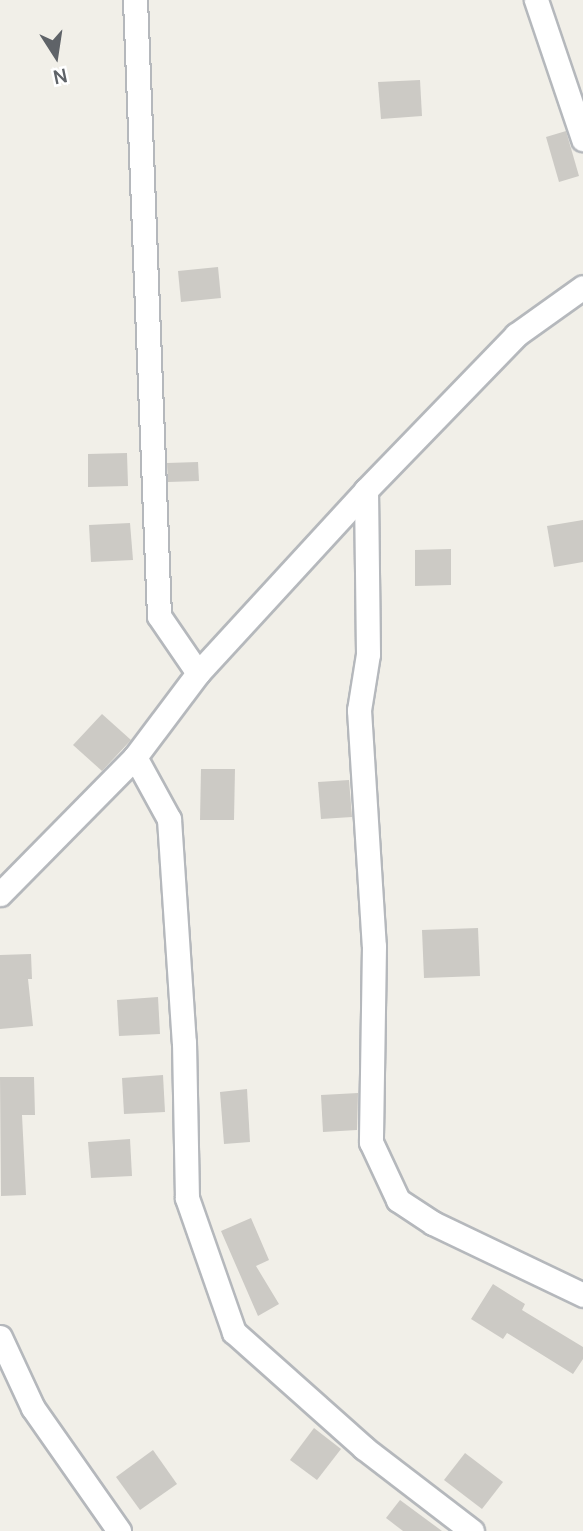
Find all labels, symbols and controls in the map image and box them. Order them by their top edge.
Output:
north arrow [21,21,91,91]
text: N [51,62,70,91]

